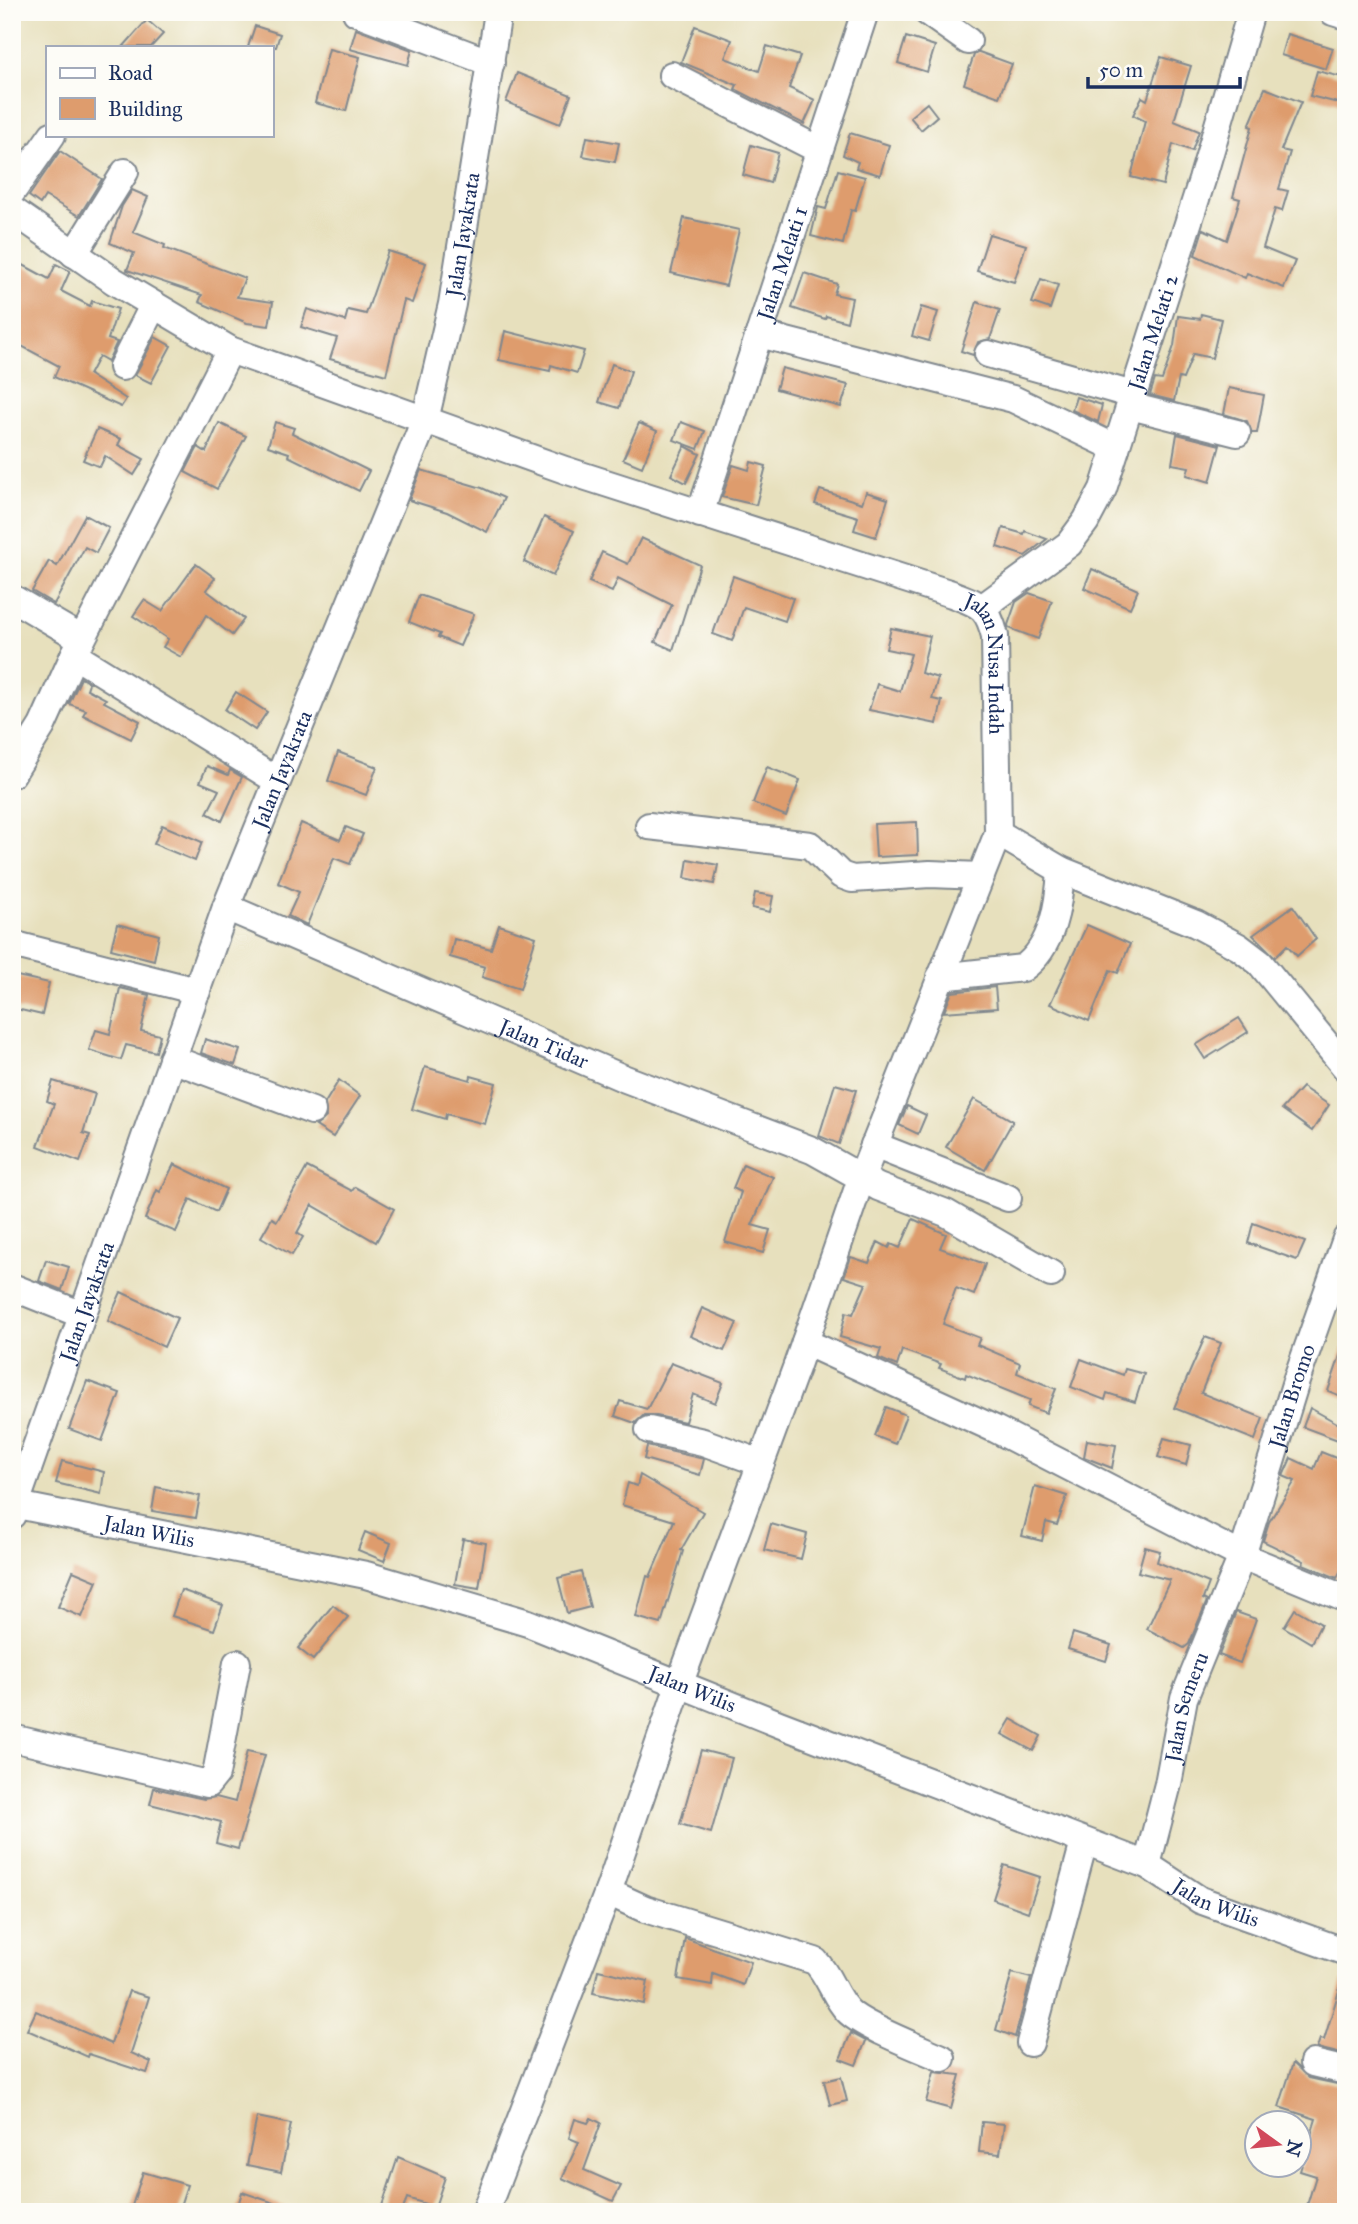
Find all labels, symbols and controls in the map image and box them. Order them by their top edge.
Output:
legend [46,46,273,136]
scale bar [1088,46,1241,90]
text: 50 m [1099,57,1144,83]
text: Road [108,60,153,86]
text: Building [108,96,182,122]
street label: Jalan Jayakrata [440,171,486,301]
street label: Jalan Melati 1 [751,203,813,325]
street label: Jalan Melati 2 [1122,270,1184,395]
street label: Jalan Nusa Indah [958,586,1010,735]
street label: Jalan Jayakrata [246,706,318,834]
street label: Jalan Tidar [493,1012,593,1075]
street label: Jalan Jayakrata [53,1238,120,1367]
street label: Jalan Bromo [1262,1340,1321,1453]
street label: Jalan Wilis [100,1509,197,1553]
street label: Jalan Semeru [1159,1648,1214,1766]
street label: Jalan Wilis [643,1659,740,1718]
street label: Jalan Wilis [1166,1871,1263,1933]
north arrow [1242,2108,1312,2178]
text: N [1281,2138,1307,2159]

